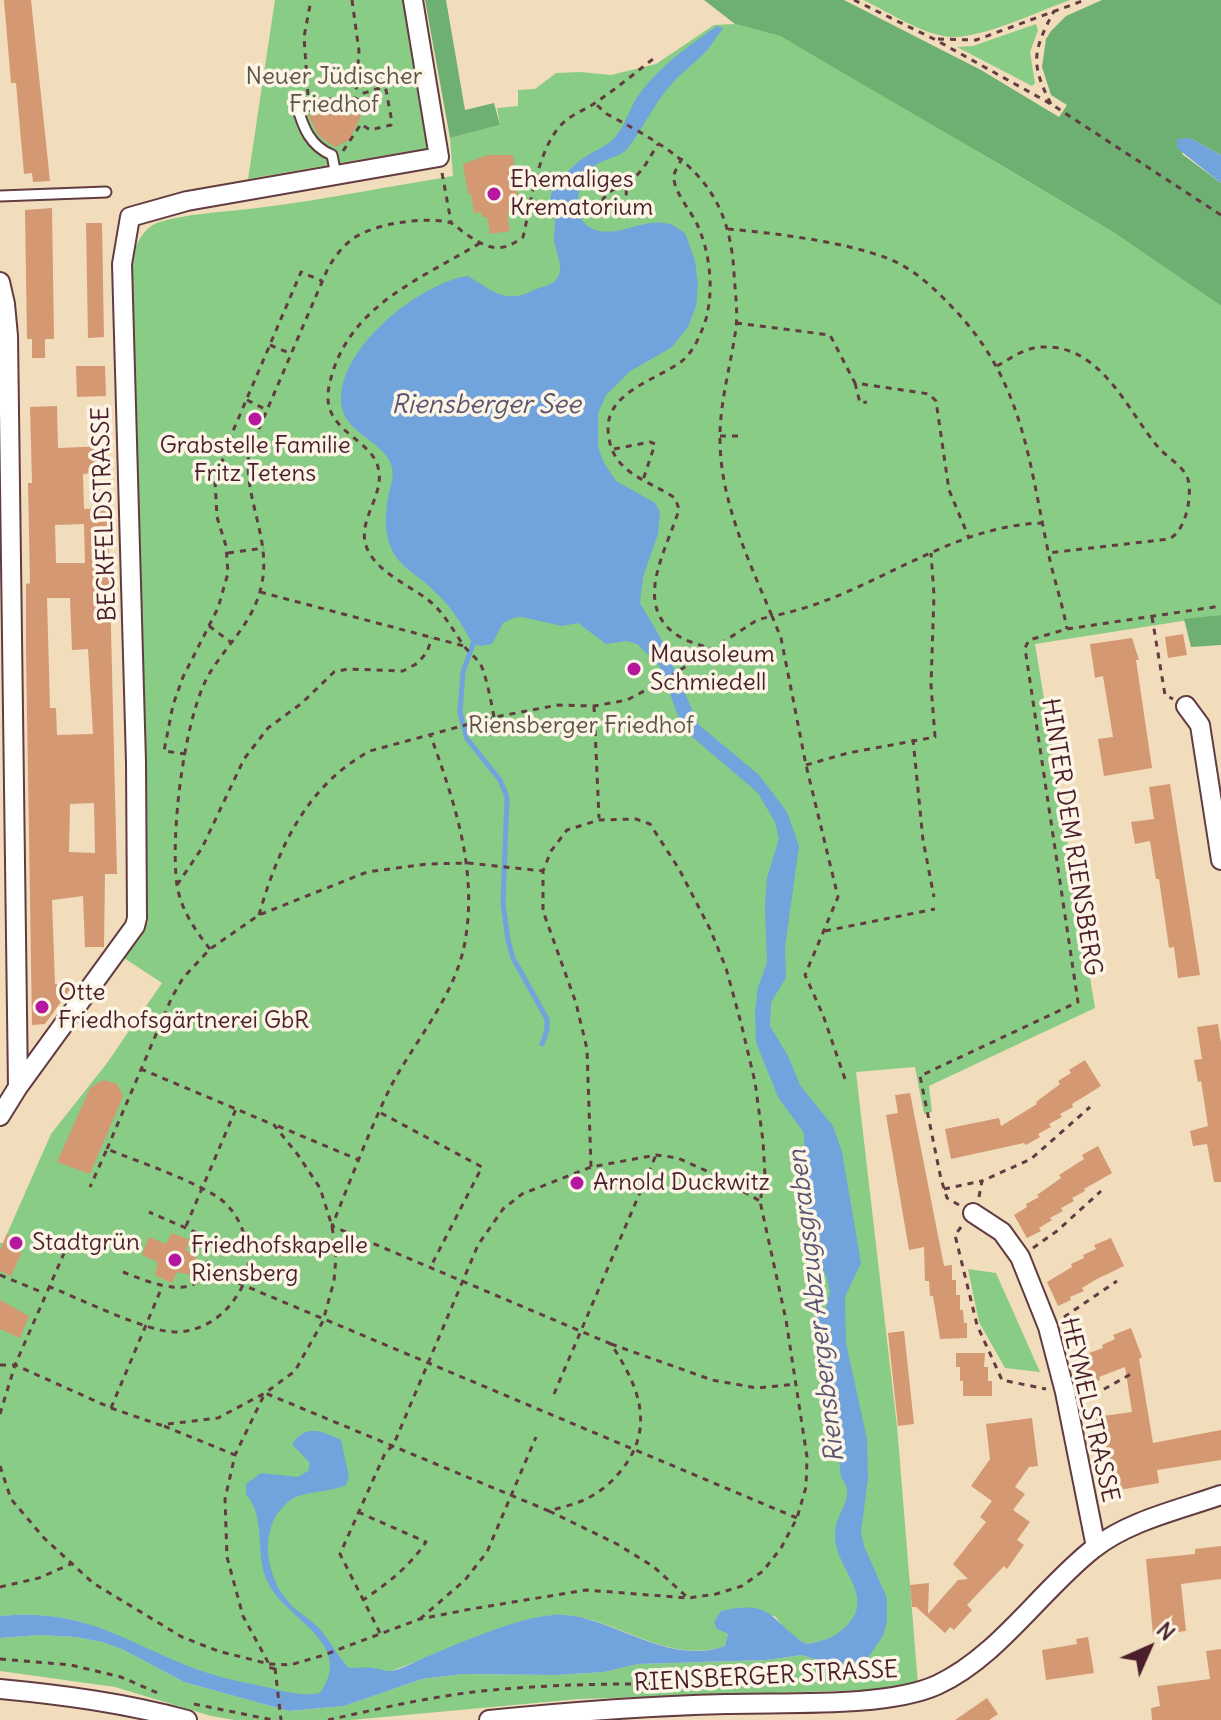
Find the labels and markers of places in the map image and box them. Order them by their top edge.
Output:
place label: Ehemaliges Krematorium [510,166,653,222]
marker: Ehemaliges Krematorium [485,185,503,203]
marker: Grabstelle Familie Fritz Tetens [246,410,264,428]
place label: Grabstelle Familie Fritz Tetens [159,432,351,488]
place label: Mausoleum Schmiedell [650,641,775,697]
marker: Mausoleum Schmiedell [625,660,643,678]
place label: Otte Friedhofsgärtnerei GbR [58,979,309,1035]
marker: Otte Friedhofsgärtnerei GbR [33,998,51,1016]
place label: Arnold Duckwitz [593,1169,770,1197]
marker: Arnold Duckwitz [568,1174,586,1192]
place label: Stadtgrün [32,1229,140,1257]
place label: Friedhofskapelle Riensberg [191,1232,368,1288]
marker: Stadtgrün [7,1234,25,1252]
marker: Friedhofskapelle Riensberg [166,1251,184,1269]

